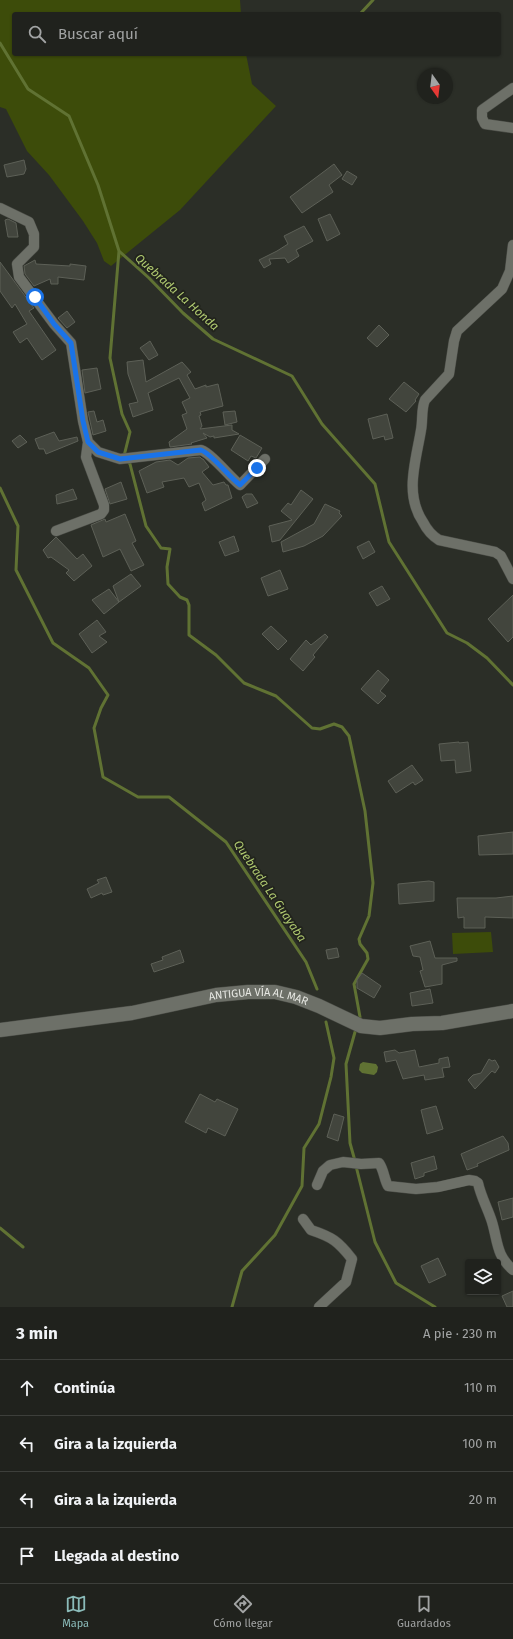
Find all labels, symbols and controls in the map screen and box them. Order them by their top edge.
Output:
search box [12,12,501,56]
icon: search [26,23,48,45]
text: Buscar aquí [58,25,138,43]
north arrow [417,68,453,104]
water label: Quebrada La Honda [132,251,222,333]
route start [26,288,44,306]
route end [248,459,266,477]
water label: Quebrada La Guayaba [231,838,309,945]
street label: ANTIGUA VÍA AL MAR [207,985,311,1008]
map controls [465,1259,501,1295]
button: layers [465,1259,501,1295]
text: 3 min [16,1323,58,1344]
text: A pie · 230 m [423,1326,497,1341]
icon: ahead [16,1377,38,1399]
text: Continúa [54,1379,115,1397]
text: 110 m [464,1380,497,1395]
icon: left [16,1433,38,1455]
text: Gira a la izquierda [54,1435,177,1453]
text: 100 m [462,1436,497,1451]
icon: left [16,1489,38,1511]
text: Gira a la izquierda [54,1491,177,1509]
text: 20 m [469,1492,497,1507]
icon: arrive [16,1545,38,1567]
text: Llegada al destino [54,1547,179,1565]
tab: Mapa [62,1593,89,1630]
tab: Cómo llegar [213,1593,273,1630]
tab: Guardados [397,1593,451,1630]

